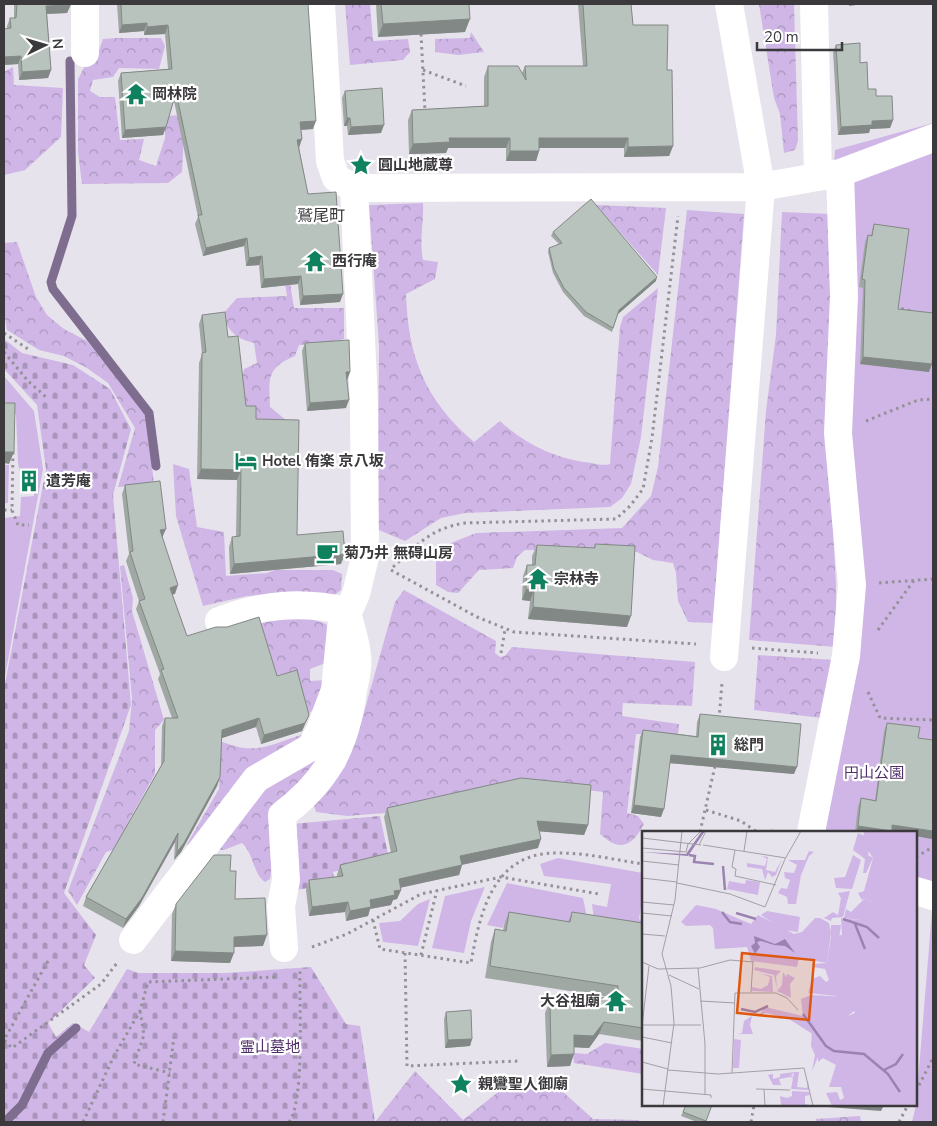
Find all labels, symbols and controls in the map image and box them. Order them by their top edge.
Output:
north arrow [20,20,70,70]
scale bar [757,20,842,52]
text: 20 m [764,27,799,47]
text: N [48,38,67,50]
temple icon: 岡林院 [123,81,149,107]
place label: 岡林院 [152,84,197,104]
place icon: 圓山地蔵尊 [348,152,374,178]
place label: 圓山地蔵尊 [378,155,453,175]
district label: 鷲尾町 [297,205,345,227]
temple icon: 西行庵 [302,248,328,274]
place label: 西行庵 [332,251,377,271]
hotel icon: Hotel 侑楽 京八坂 [233,448,259,474]
place label: Hotel 侑楽 京八坂 [262,451,384,471]
building icon: 遺芳庵 [16,468,42,494]
place label: 遺芳庵 [46,471,91,491]
cafe icon: 菊乃井 無碍山房 [314,540,340,566]
place label: 菊乃井 無碍山房 [344,543,453,563]
temple icon: 宗林寺 [525,566,551,592]
place label: 宗林寺 [554,569,599,589]
building icon: 総門 [705,732,731,758]
place label: 総門 [734,735,764,755]
park label: 円山公園 [844,763,904,783]
inset map [642,831,917,1106]
temple icon: 大谷祖廟 [603,988,629,1014]
place label: 大谷祖廟 [540,991,600,1011]
park label: 霊山墓地 [240,1037,300,1057]
place icon: 親鸞聖人御廟 [448,1071,474,1097]
place label: 親鸞聖人御廟 [478,1074,568,1094]

